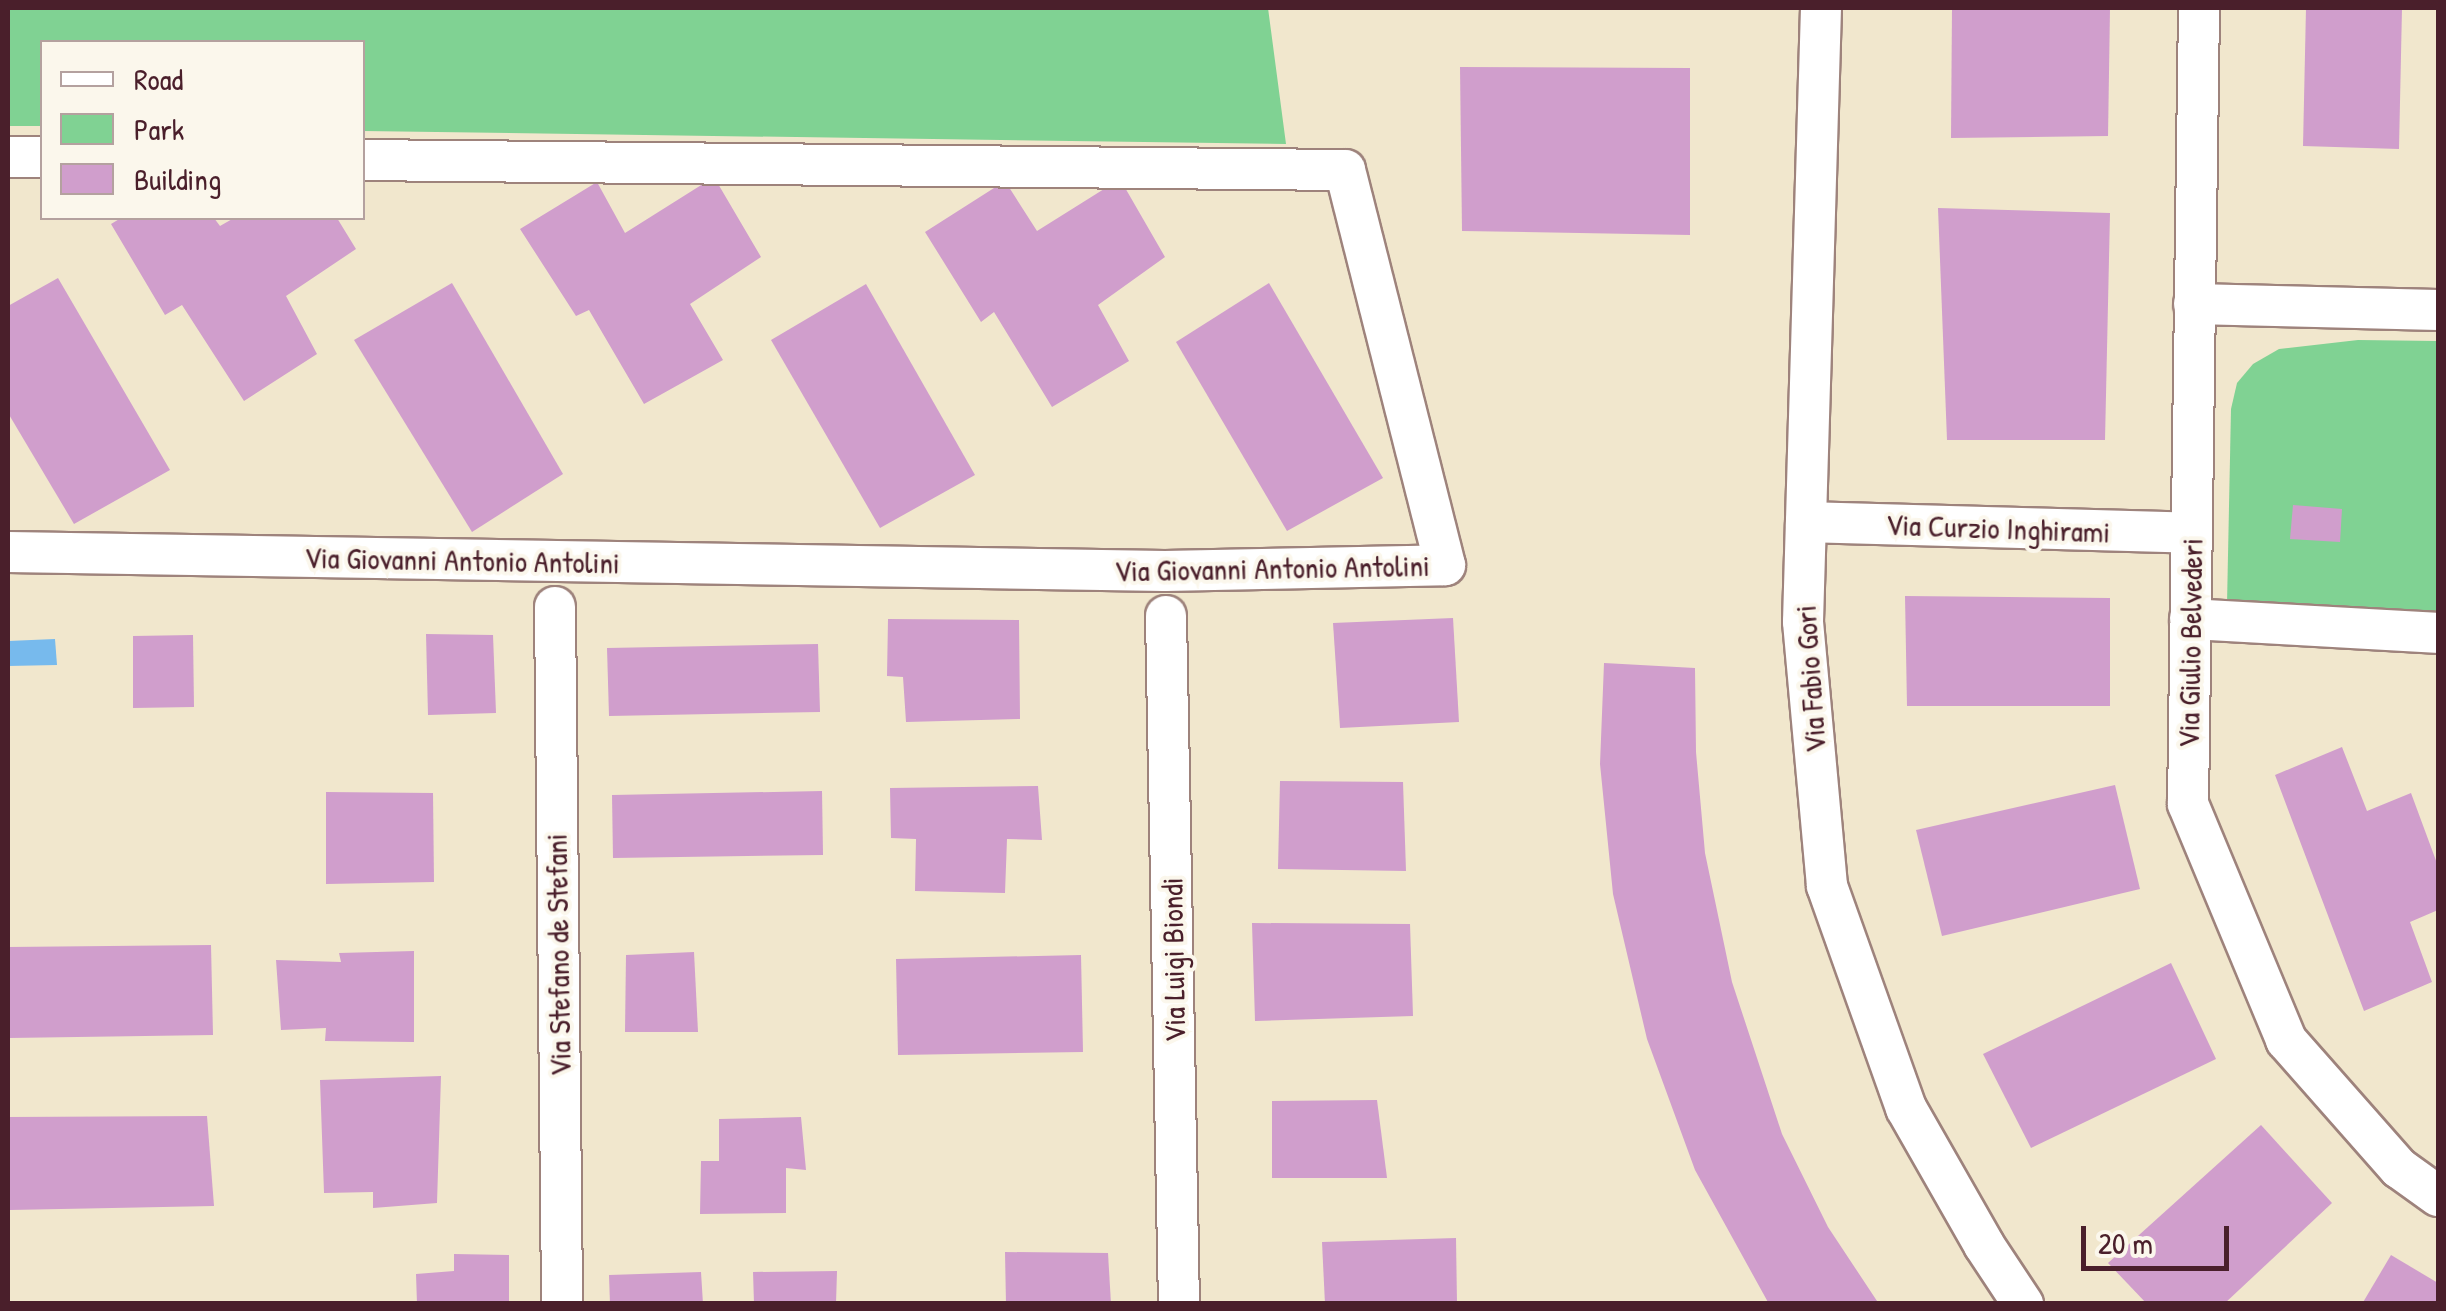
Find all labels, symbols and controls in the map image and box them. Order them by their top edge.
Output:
legend [40,40,365,220]
text: Road [134,59,183,99]
text: Park [134,109,184,149]
text: Building [134,159,221,199]
street label: Via Curzio Inghirami [1885,506,2111,550]
street label: Via Giulio Belvederi [2170,538,2210,748]
street label: Via Giovanni Antonio Antolini [304,539,620,581]
street label: Via Giovanni Antonio Antolini [1114,547,1430,589]
street label: Via Fabio Gori [1787,604,1833,754]
street label: Via Stefano de Stefani [538,833,578,1077]
street label: Via Luigi Biondi [1154,877,1192,1043]
scale bar [2086,1206,2234,1268]
text: 20 m [2098,1223,2153,1263]

